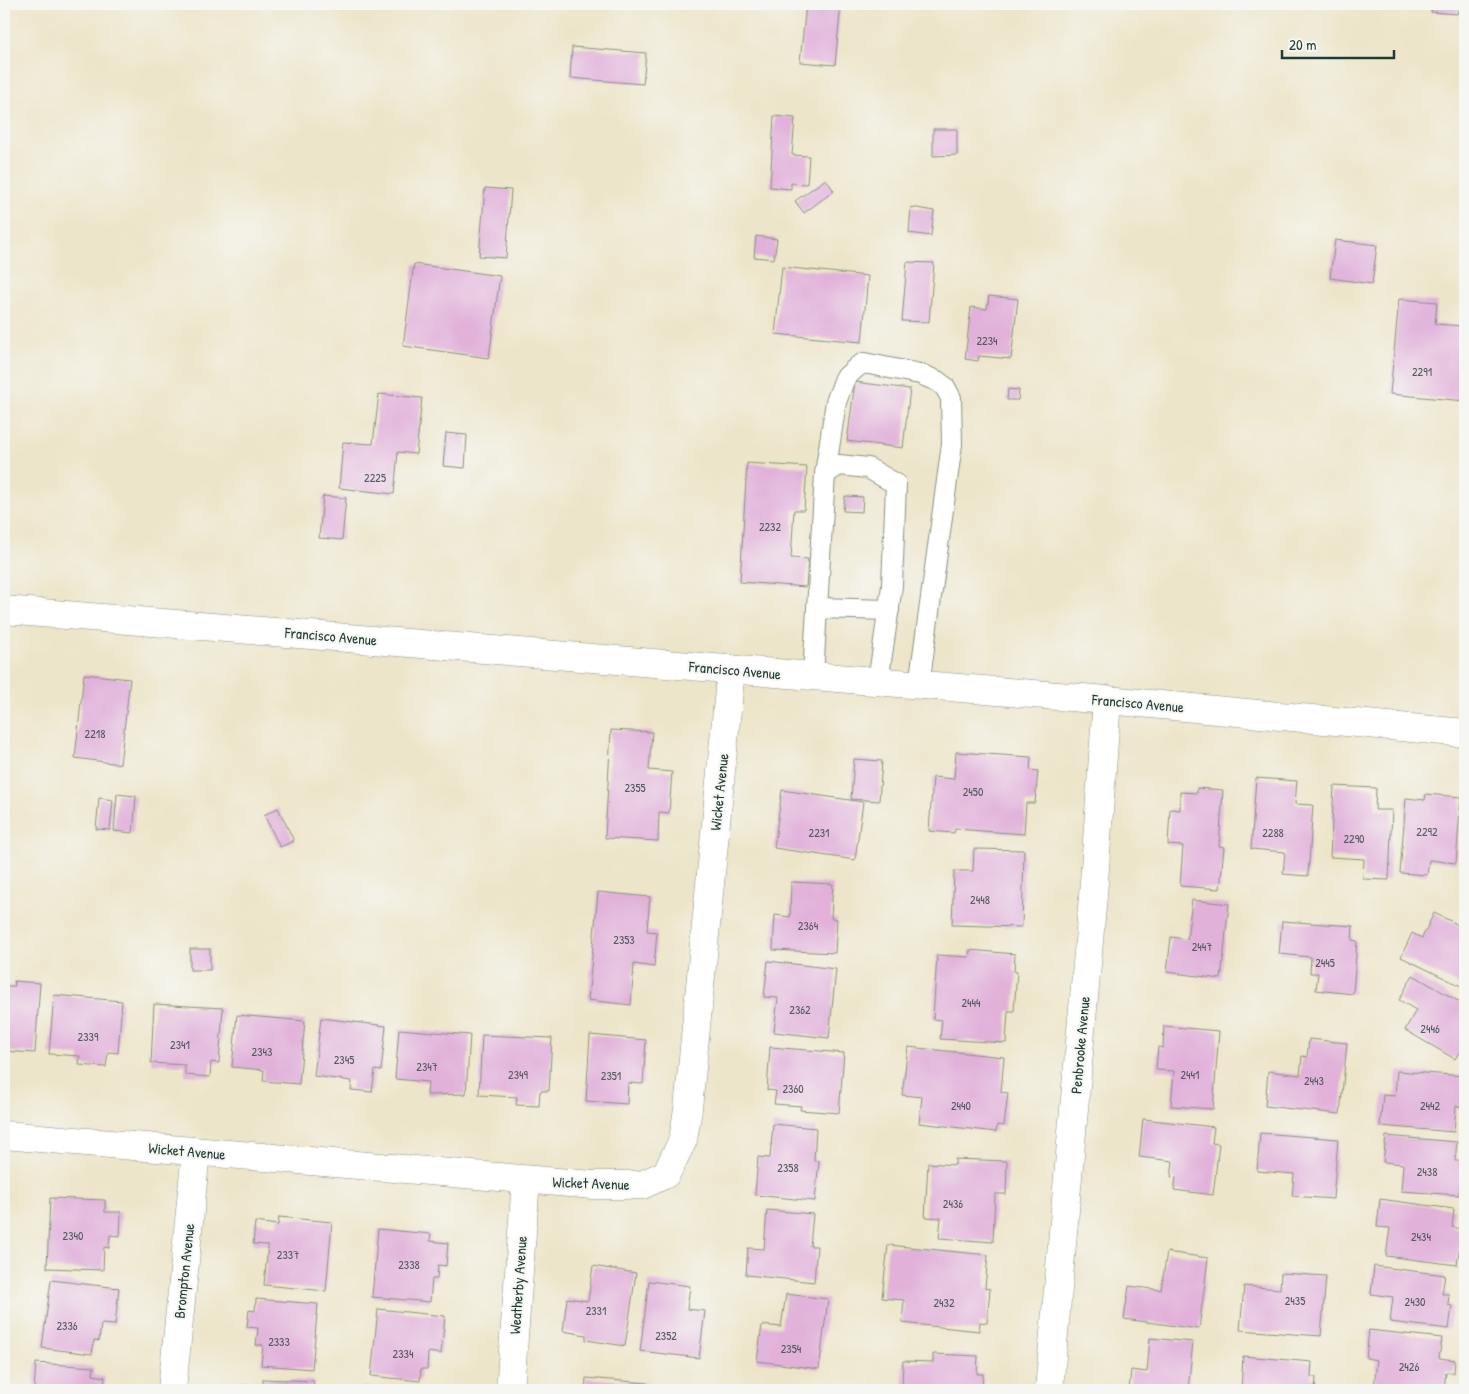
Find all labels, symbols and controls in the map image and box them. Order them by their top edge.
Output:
scale bar [1282,28,1394,60]
text: 20 m [1289,34,1316,55]
house number: 2234 [976,332,998,349]
house number: 2291 [1412,363,1432,380]
house number: 2225 [364,469,386,486]
house number: 2232 [759,518,781,535]
street label: Francisco Avenue [283,621,378,650]
street label: Francisco Avenue [687,655,782,684]
street label: Francisco Avenue [1090,688,1185,717]
house number: 2218 [85,725,105,742]
street label: Wicket Avenue [705,752,733,832]
house number: 2355 [624,779,646,796]
house number: 2450 [963,783,983,800]
house number: 2292 [1416,823,1438,840]
house number: 2231 [809,824,829,841]
house number: 2288 [1262,824,1284,841]
house number: 2290 [1343,830,1365,847]
house number: 2448 [970,891,990,908]
house number: 2364 [798,917,819,934]
house number: 2353 [613,931,635,948]
house number: 2447 [1192,938,1212,955]
house number: 2445 [1315,954,1335,971]
house number: 2444 [961,994,981,1011]
street label: Penbrooke Avenue [1065,995,1095,1095]
house number: 2362 [789,1001,811,1018]
house number: 2446 [1420,1020,1440,1037]
house number: 2339 [78,1028,99,1045]
house number: 2341 [170,1036,190,1053]
house number: 2343 [252,1043,272,1060]
house number: 2345 [334,1051,354,1068]
house number: 2347 [416,1058,438,1075]
house number: 2349 [508,1066,529,1083]
house number: 2441 [1181,1066,1199,1083]
house number: 2351 [601,1067,621,1084]
house number: 2443 [1304,1072,1324,1089]
house number: 2360 [782,1080,804,1097]
house number: 2440 [951,1097,971,1114]
house number: 2442 [1420,1097,1440,1114]
street label: Wicket Avenue [148,1137,226,1165]
house number: 2358 [777,1159,799,1176]
house number: 2438 [1417,1163,1437,1180]
street label: Wicket Avenue [552,1171,630,1195]
house number: 2436 [943,1195,963,1212]
street label: Brompton Avenue [169,1222,199,1320]
house number: 2340 [63,1227,83,1244]
house number: 2434 [1411,1228,1431,1245]
street label: Weatherby Avenue [504,1235,532,1335]
house number: 2337 [277,1246,299,1263]
house number: 2338 [398,1256,420,1273]
house number: 2435 [1285,1292,1305,1309]
house number: 2430 [1405,1293,1425,1310]
house number: 2432 [933,1294,955,1311]
house number: 2331 [586,1302,606,1319]
house number: 2336 [56,1317,78,1334]
house number: 2352 [655,1327,677,1344]
house number: 2333 [268,1333,290,1350]
house number: 2354 [781,1340,802,1357]
house number: 2334 [393,1345,414,1362]
house number: 2426 [1399,1358,1419,1375]

